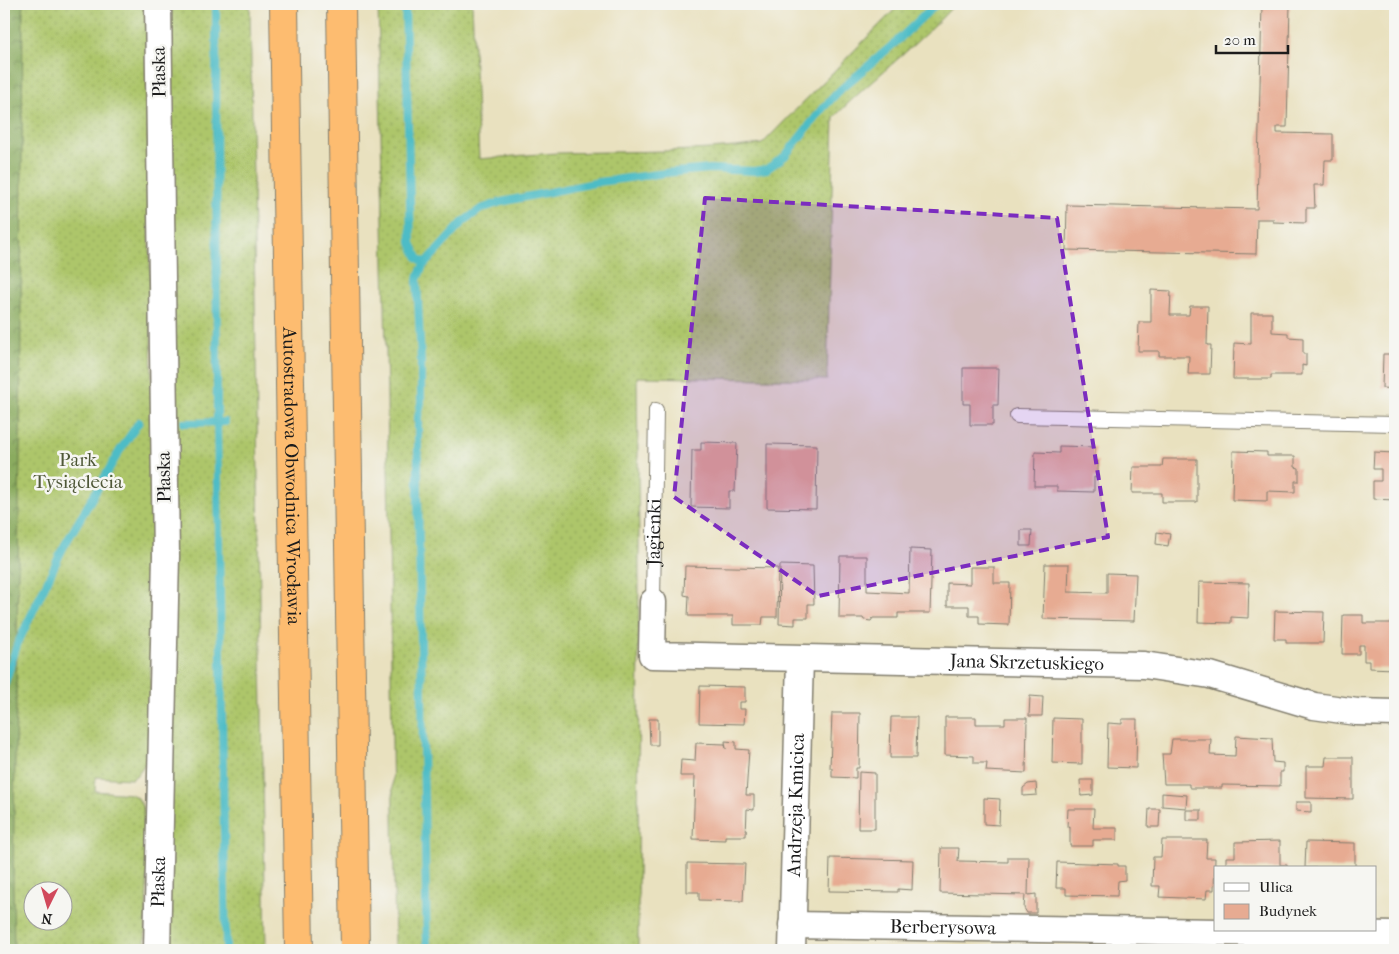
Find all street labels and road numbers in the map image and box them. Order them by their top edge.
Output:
street label: Płaska [148,46,170,98]
street label: Autostradowa Obwodnica Wrocławia [278,326,305,625]
street label: Płaska [153,451,175,503]
street label: Jagienki [643,498,666,568]
street label: Jana Skrzetuskiego [948,650,1105,675]
street label: Andrzeja Kmicica [783,733,809,878]
street label: Płaska [147,856,170,908]
street label: Berberysowa [890,916,997,939]

